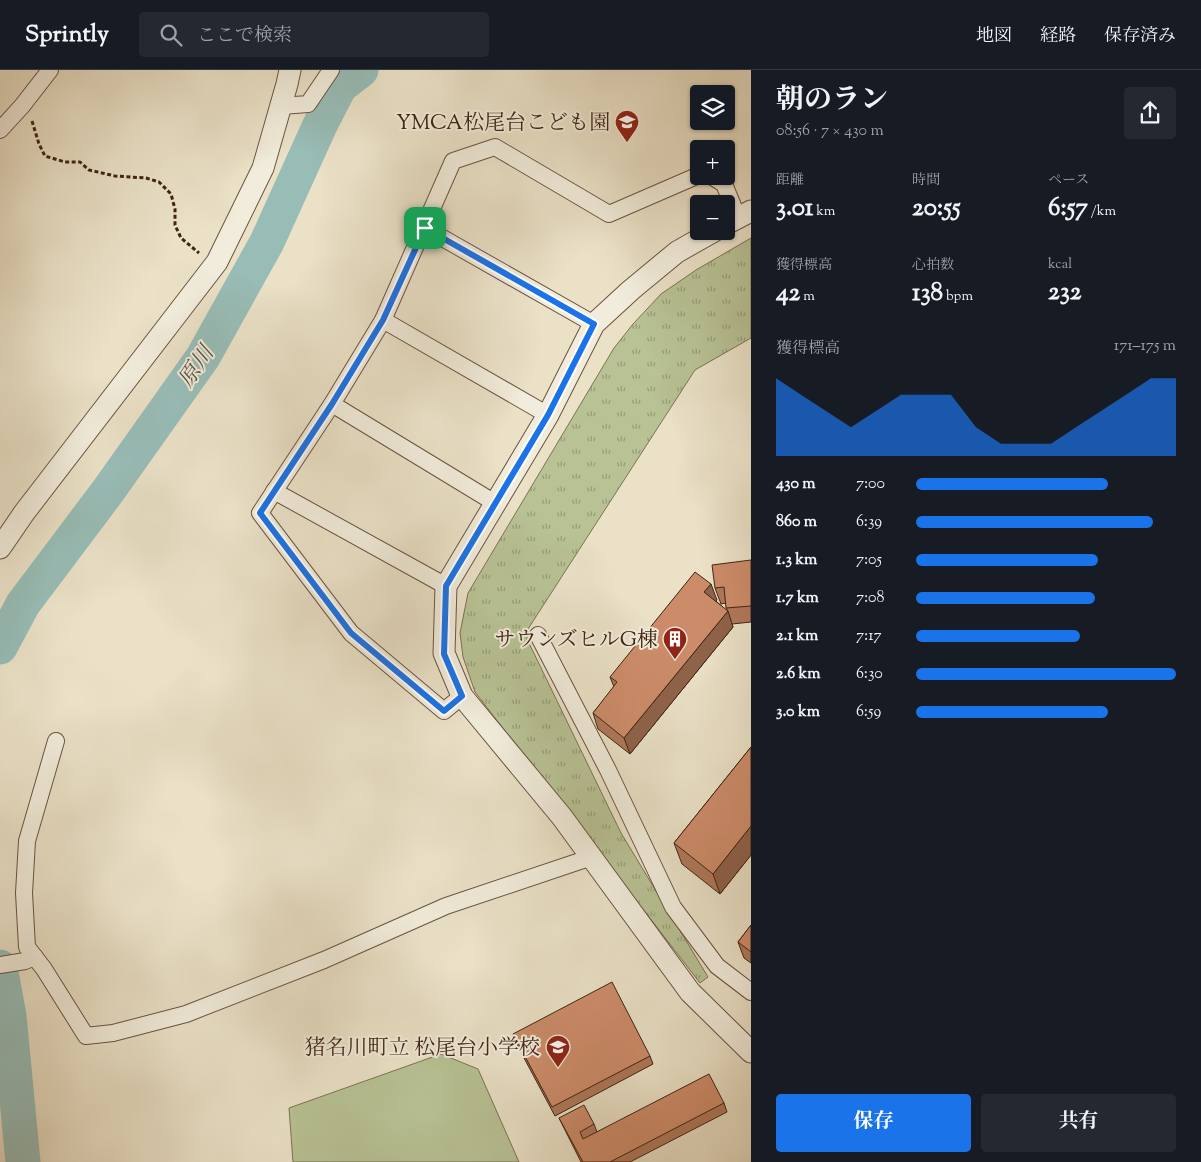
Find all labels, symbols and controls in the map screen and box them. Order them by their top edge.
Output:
search box [139,12,489,57]
text: Sprintly [25,18,109,52]
icon: search [157,21,185,49]
text: ここで検索 [197,23,292,50]
text: 地図 [976,24,1012,50]
text: 経路 [1040,24,1076,50]
text: 保存済み [1104,24,1176,50]
text: 朝のラン [776,81,888,121]
map controls [690,85,735,240]
button: layers [690,85,735,130]
button: share [1124,87,1176,139]
place label: YMCA松尾台こども園 [396,109,610,139]
school or university icon: YMCA松尾台こども園 [614,109,640,143]
text: 08:56 · 7 × 430 m [776,120,884,143]
button: + [690,140,735,185]
text: 距離 [776,171,804,191]
text: 時間 [912,171,940,191]
text: ペース [1048,171,1089,191]
text: 3.01 [776,191,813,227]
text: 20:55 [912,191,961,227]
text: 6:57 [1048,191,1088,227]
button: − [690,195,735,240]
text: km [813,202,835,222]
text: /km [1088,202,1116,222]
pin [404,207,446,249]
icon: arrive [411,214,439,242]
text: kcal [1048,255,1072,275]
text: 獲得標高 [776,256,832,276]
text: 心拍数 [912,256,954,276]
text: 232 [1048,275,1082,311]
text: 42 [776,276,800,312]
text: 138 [912,276,943,312]
text: m [800,287,815,307]
text: bpm [943,287,973,307]
text: 171–175 m [1114,335,1176,358]
text: 獲得標高 [776,338,840,361]
water label: 原川 [172,339,224,395]
text: 430 m [776,473,816,496]
text: 7:00 [856,473,885,496]
text: 860 m [776,511,817,534]
text: 6:39 [856,511,882,534]
text: 1.3 km [776,549,817,572]
text: 7:05 [856,549,882,572]
text: 1.7 km [776,587,819,610]
text: 7:08 [856,587,884,610]
text: 2.1 km [776,625,818,648]
text: 7:17 [856,625,882,648]
place label: サウンズヒルG棟 [494,626,658,656]
building icon: サウンズヒルG棟 [662,626,688,660]
text: 2.6 km [776,663,821,686]
text: 6:30 [856,663,883,686]
text: 3.0 km [776,701,820,724]
text: 6:59 [856,701,881,724]
place label: 猪名川町立 松尾台小学校 [305,1034,540,1064]
school or university icon: 猪名川町立 松尾台小学校 [545,1034,571,1068]
button: 保存 [776,1094,971,1152]
button: 共有 [981,1094,1176,1152]

